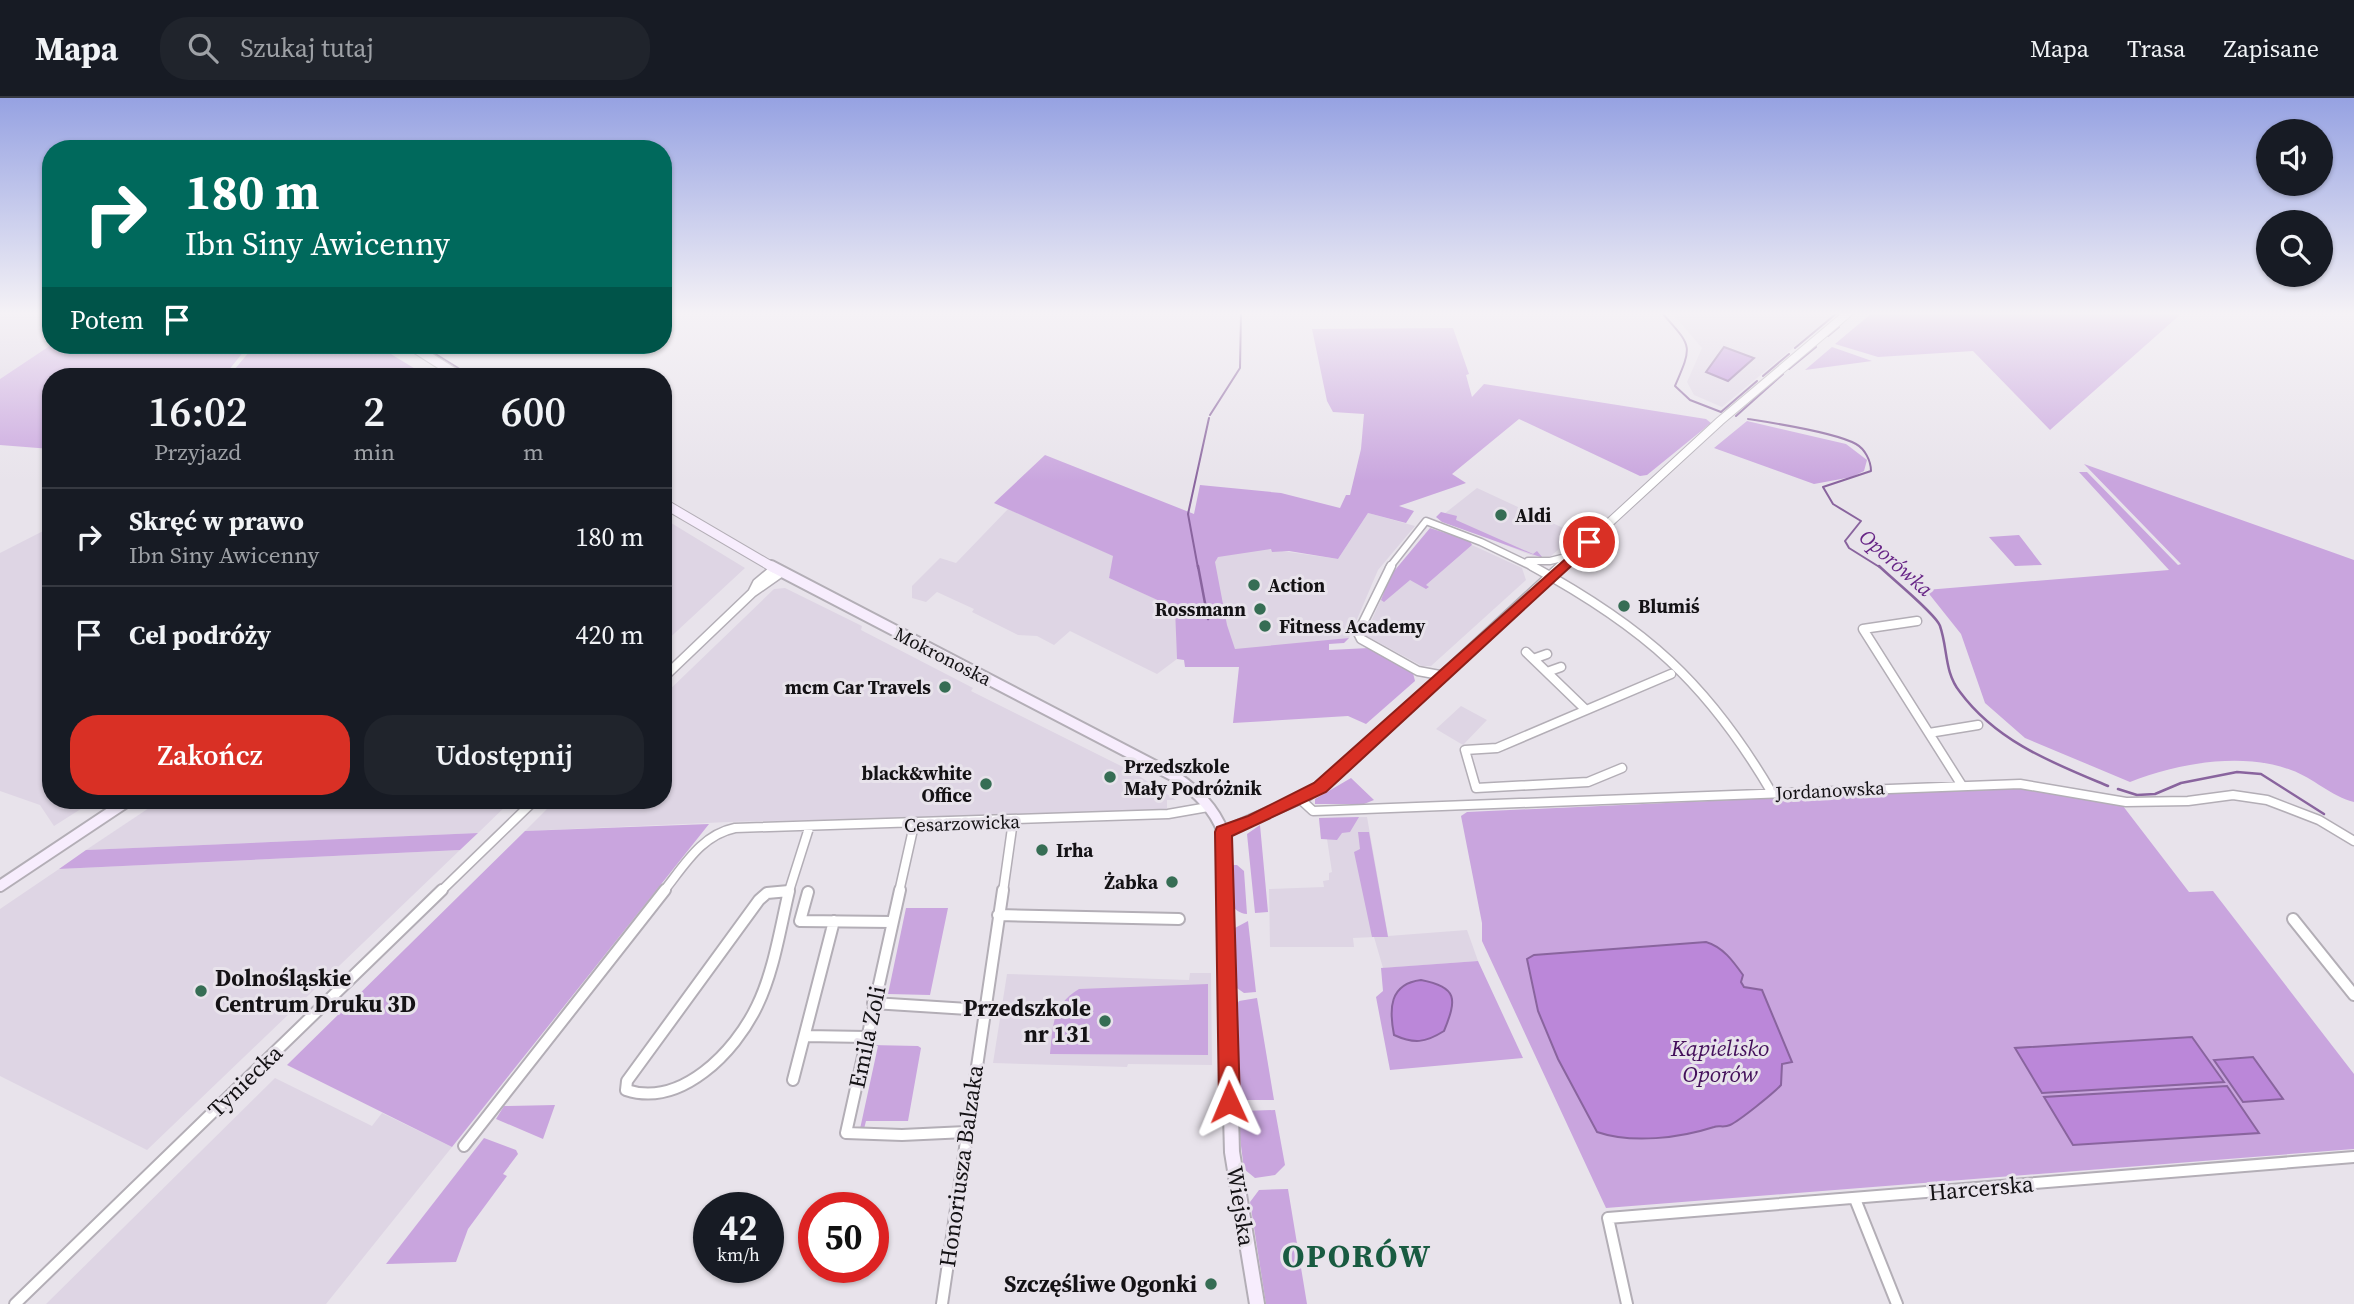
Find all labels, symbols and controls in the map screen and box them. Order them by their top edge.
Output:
search box [160,17,650,80]
text: Mapa [35,26,118,71]
icon: search [184,29,222,67]
text: Szukaj tutaj [240,30,374,66]
text: Mapa [2030,32,2089,65]
text: Trasa [2127,32,2186,65]
text: Zapisane [2224,32,2319,65]
map controls [2256,119,2333,287]
button: sound [2256,119,2333,196]
text: 180 m [185,158,320,225]
icon: right [70,168,161,259]
button: search [2256,210,2333,287]
text: Ibn Siny Awicenny [185,222,450,266]
icon: arrive [158,301,196,339]
text: Potem [70,302,144,338]
text: 16:02 [148,382,248,440]
text: 2 [363,382,385,440]
text: 600 [501,382,566,440]
text: Przyjazd [154,436,241,468]
text: min [353,436,395,468]
text: m [523,436,544,468]
place label: Aldi [1515,502,1551,528]
text: Skręć w prawo [129,503,304,539]
marker: Aldi [1493,507,1509,523]
pin [1559,512,1619,572]
icon: right [70,518,108,556]
text: 180 m [576,519,644,555]
water label: Oporówka [1853,522,1940,603]
icon: arrive [1570,523,1608,561]
text: Ibn Siny Awicenny [129,539,319,571]
place label: Action [1268,572,1326,598]
marker: Action [1246,577,1262,593]
place label: Blumiś [1638,593,1700,619]
place label: Rossmann [1155,596,1246,622]
marker: Blumiś [1616,598,1632,614]
marker: Rossmann [1252,601,1268,617]
place label: Fitness Academy [1279,613,1426,639]
icon: arrive [70,616,108,654]
text: Cel podróży [129,617,271,653]
text: 420 m [576,617,644,653]
marker: Fitness Academy [1257,618,1273,634]
street label: Mokronoska [890,620,996,692]
place label: mcm Car Travels [785,674,931,700]
marker: mcm Car Travels [937,679,953,695]
button: Zakończ [70,715,350,795]
button: Udostępnij [364,715,644,795]
place label: Przedszkole Mały Podróżnik [1124,753,1262,801]
place label: black&white Office [861,760,972,808]
marker: Przedszkole Mały Podróżnik [1102,769,1118,785]
street label: Jordanowska [1774,774,1886,806]
marker: black&white Office [978,776,994,792]
street label: Cesarzowicka [904,808,1021,838]
place label: Irha [1056,837,1094,863]
marker: Irha [1034,842,1050,858]
place label: Żabka [1104,869,1159,895]
marker: Żabka [1164,874,1180,890]
place label: Dolnośląskie Centrum Druku 3D [215,962,416,1020]
marker: Dolnośląskie Centrum Druku 3D [193,983,209,999]
street label: Emila Zoli [841,983,893,1091]
place label: Przedszkole nr 131 [963,992,1091,1050]
marker: Przedszkole nr 131 [1097,1013,1113,1029]
park label: Kąpielisko Oporów [1670,1032,1769,1090]
street label: Tyniecka [201,1037,290,1125]
street label: Honoriusza Balzaka [931,1063,991,1269]
position arrow [1192,1065,1266,1139]
street label: Wiejska [1219,1164,1263,1249]
street label: Harcerska [1927,1167,2035,1209]
speed limit sign: 50 [798,1192,889,1283]
text: 42 [720,1204,757,1252]
district label: OPORÓW [1282,1234,1432,1278]
text: km/h [717,1242,760,1267]
place label: Szczęśliwe Ogonki [1004,1268,1197,1300]
marker: Szczęśliwe Ogonki [1203,1276,1219,1292]

